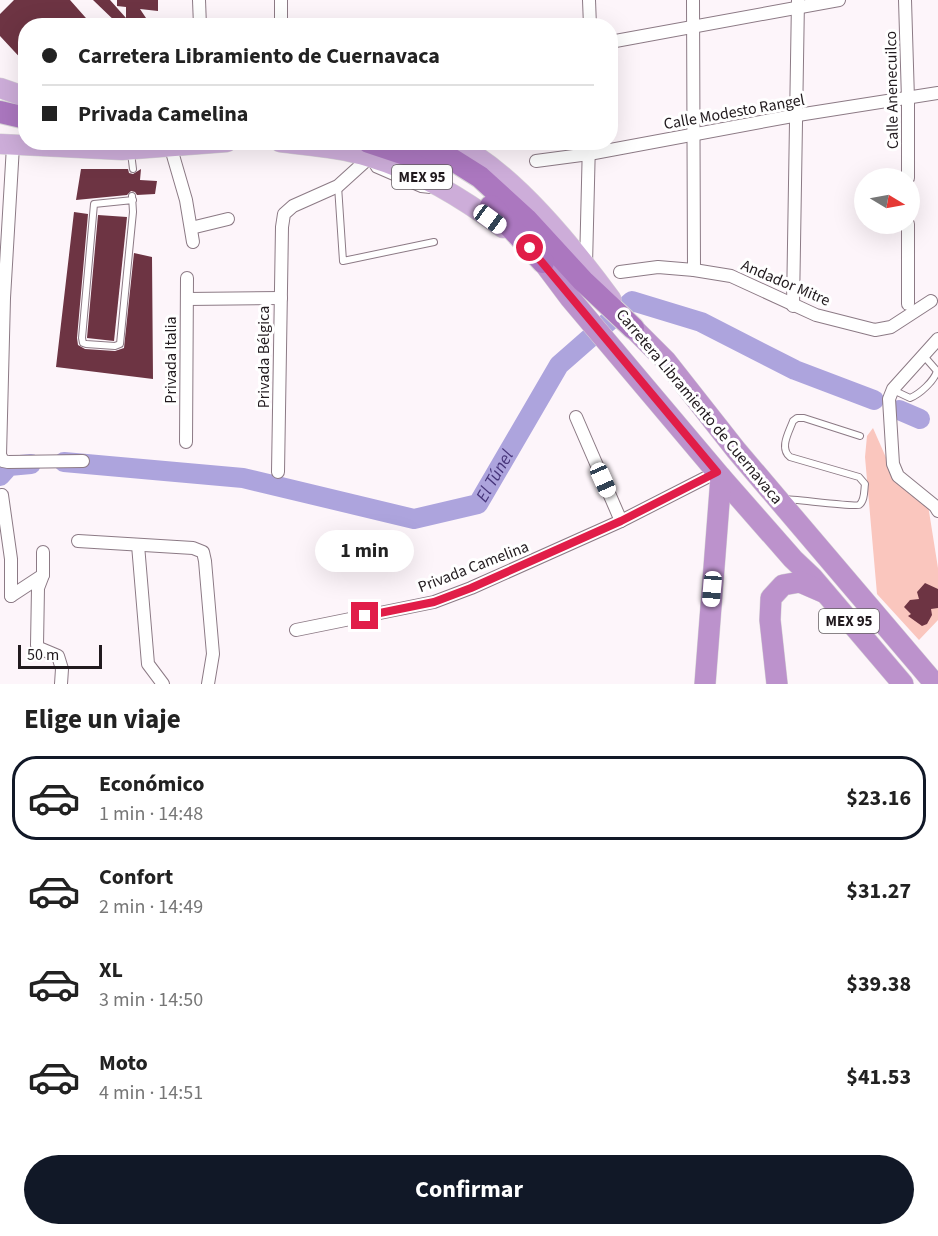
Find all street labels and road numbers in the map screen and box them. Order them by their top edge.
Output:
street label: Calle Anenecuilco [880,31,904,149]
street label: Calle Modesto Rangel [662,89,806,135]
road number: MEX 95 [392,165,452,189]
street label: Andador Mitre [738,254,834,312]
street label: Carretera Libramiento de Cuernavaca [611,304,788,509]
street label: Privada Bélgica [253,306,275,408]
street label: Privada Italia [160,316,182,404]
street label: Privada Camelina [415,536,532,598]
road number: MEX 95 [819,609,879,633]

